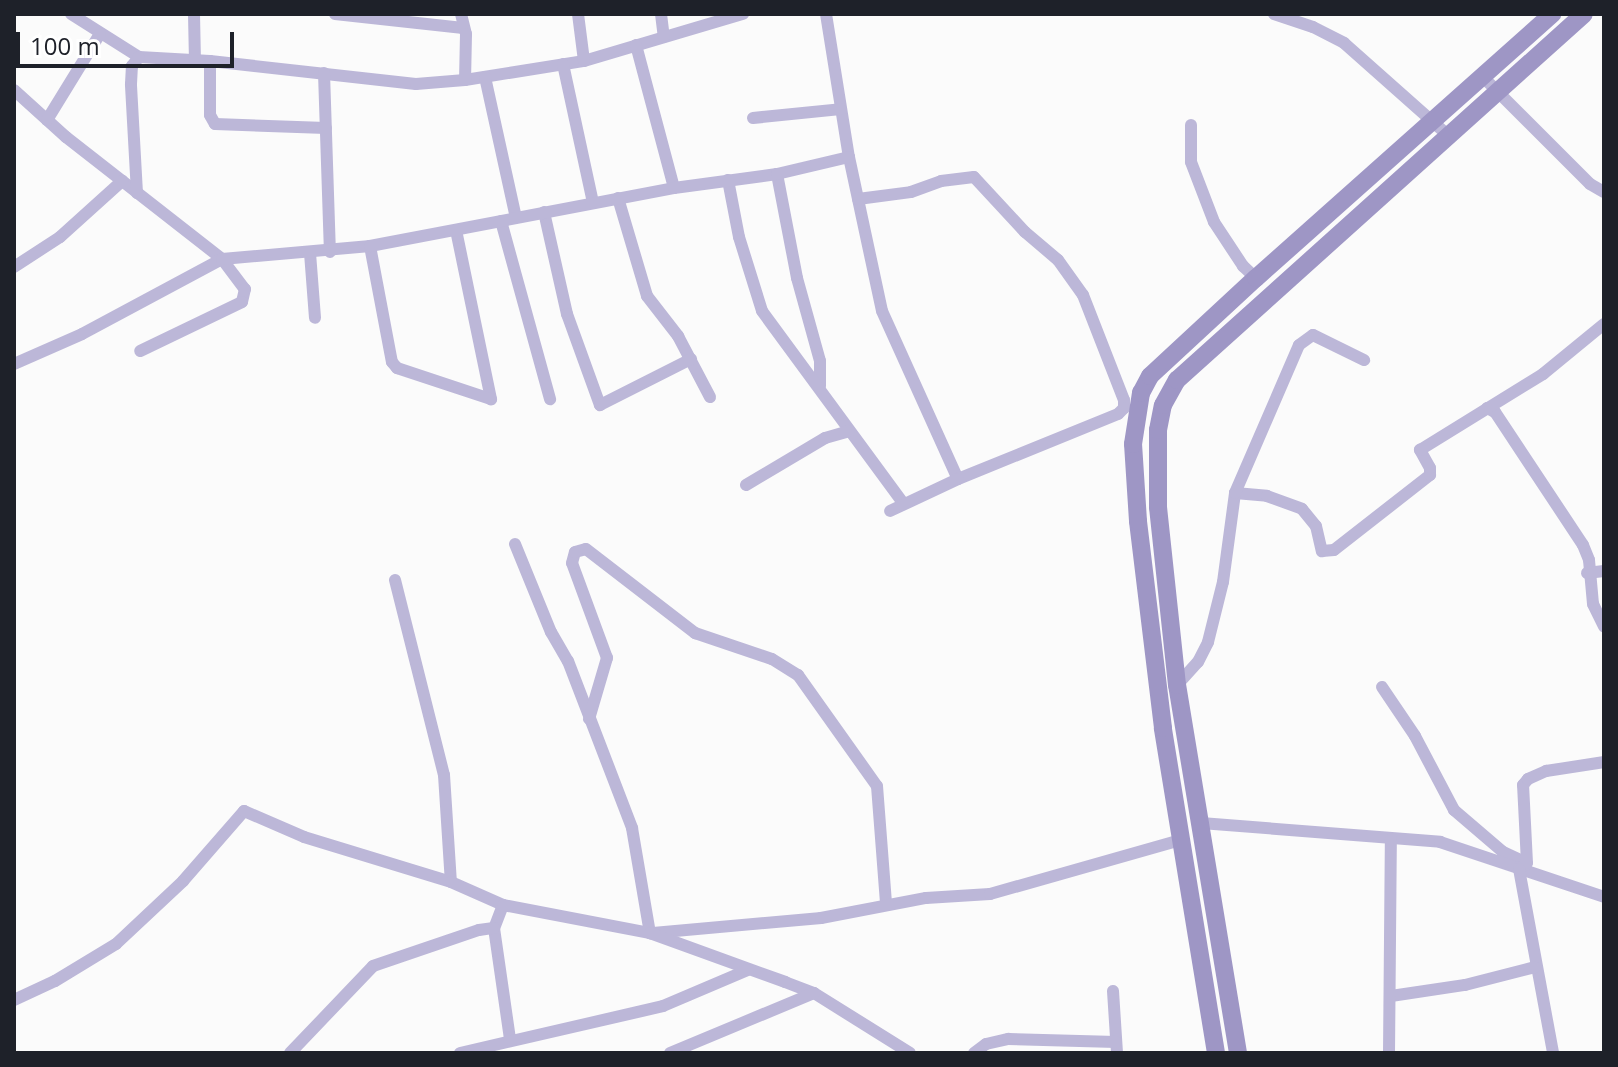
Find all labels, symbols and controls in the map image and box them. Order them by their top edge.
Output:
scale bar [20,16,238,66]
text: 100 m [30,29,100,62]

